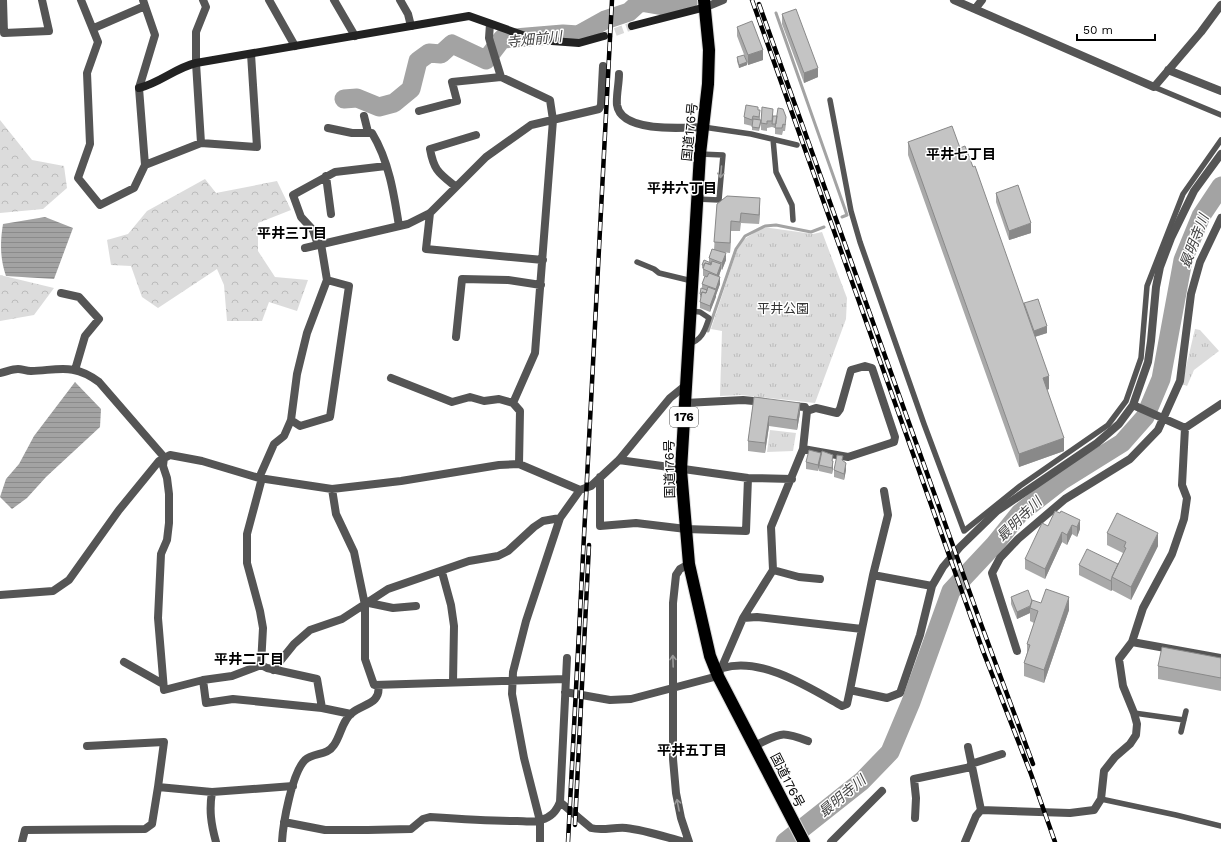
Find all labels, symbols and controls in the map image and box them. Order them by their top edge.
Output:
scale bar [1077,16,1155,42]
text: 50 m [1083,23,1113,37]
water label: 寺畑前川 [505,28,565,50]
street label: 国道176号 [679,102,700,162]
district label: 平井七丁目 [926,146,996,162]
one-way arrow [718,165,725,178]
district label: 平井六丁目 [647,180,717,196]
water label: 最明寺川 [1176,210,1212,270]
district label: 平井三丁目 [257,225,327,241]
park label: 平井公園 [757,301,809,316]
road number: 176 [670,407,698,427]
street label: 国道176号 [661,439,678,499]
water label: 最明寺川 [993,492,1046,544]
district label: 平井二丁目 [214,651,284,667]
one-way arrow [669,655,677,668]
district label: 平井五丁目 [657,742,727,758]
street label: 国道176号 [767,751,808,810]
water label: 最明寺川 [815,771,870,820]
one-way arrow [674,799,682,812]

